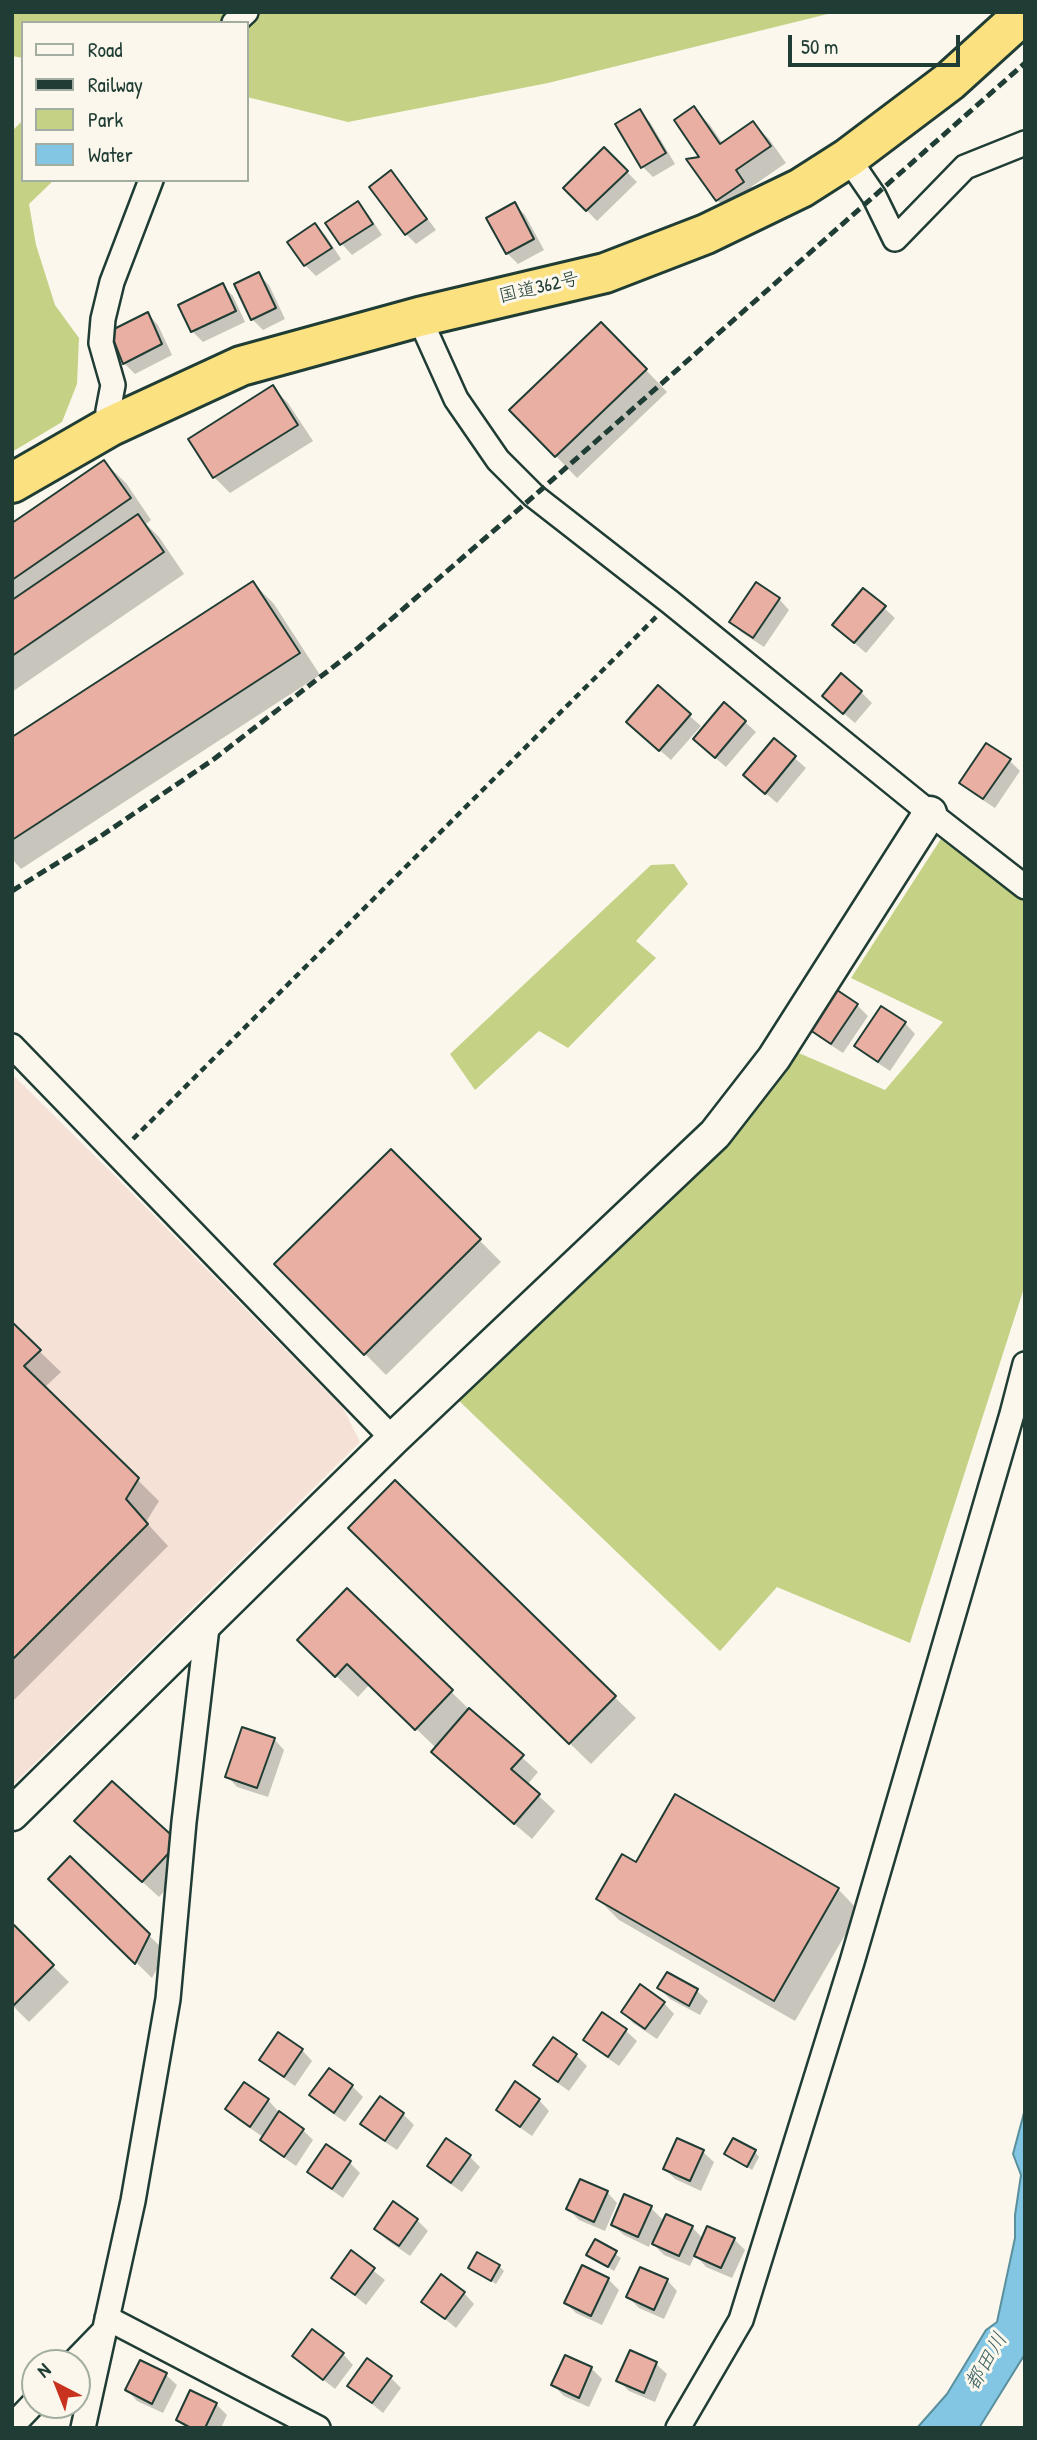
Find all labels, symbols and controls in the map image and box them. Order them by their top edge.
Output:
legend [21,21,248,182]
scale bar [792,21,964,65]
text: 50 m [801,32,838,61]
text: Road [88,35,122,64]
text: Railway [88,70,143,99]
text: Park [88,105,123,134]
text: Water [88,140,133,169]
street label: 国道362号 [496,268,582,308]
water label: 都田川 [960,2328,1014,2396]
north arrow [21,2349,91,2419]
text: N [31,2357,56,2383]

